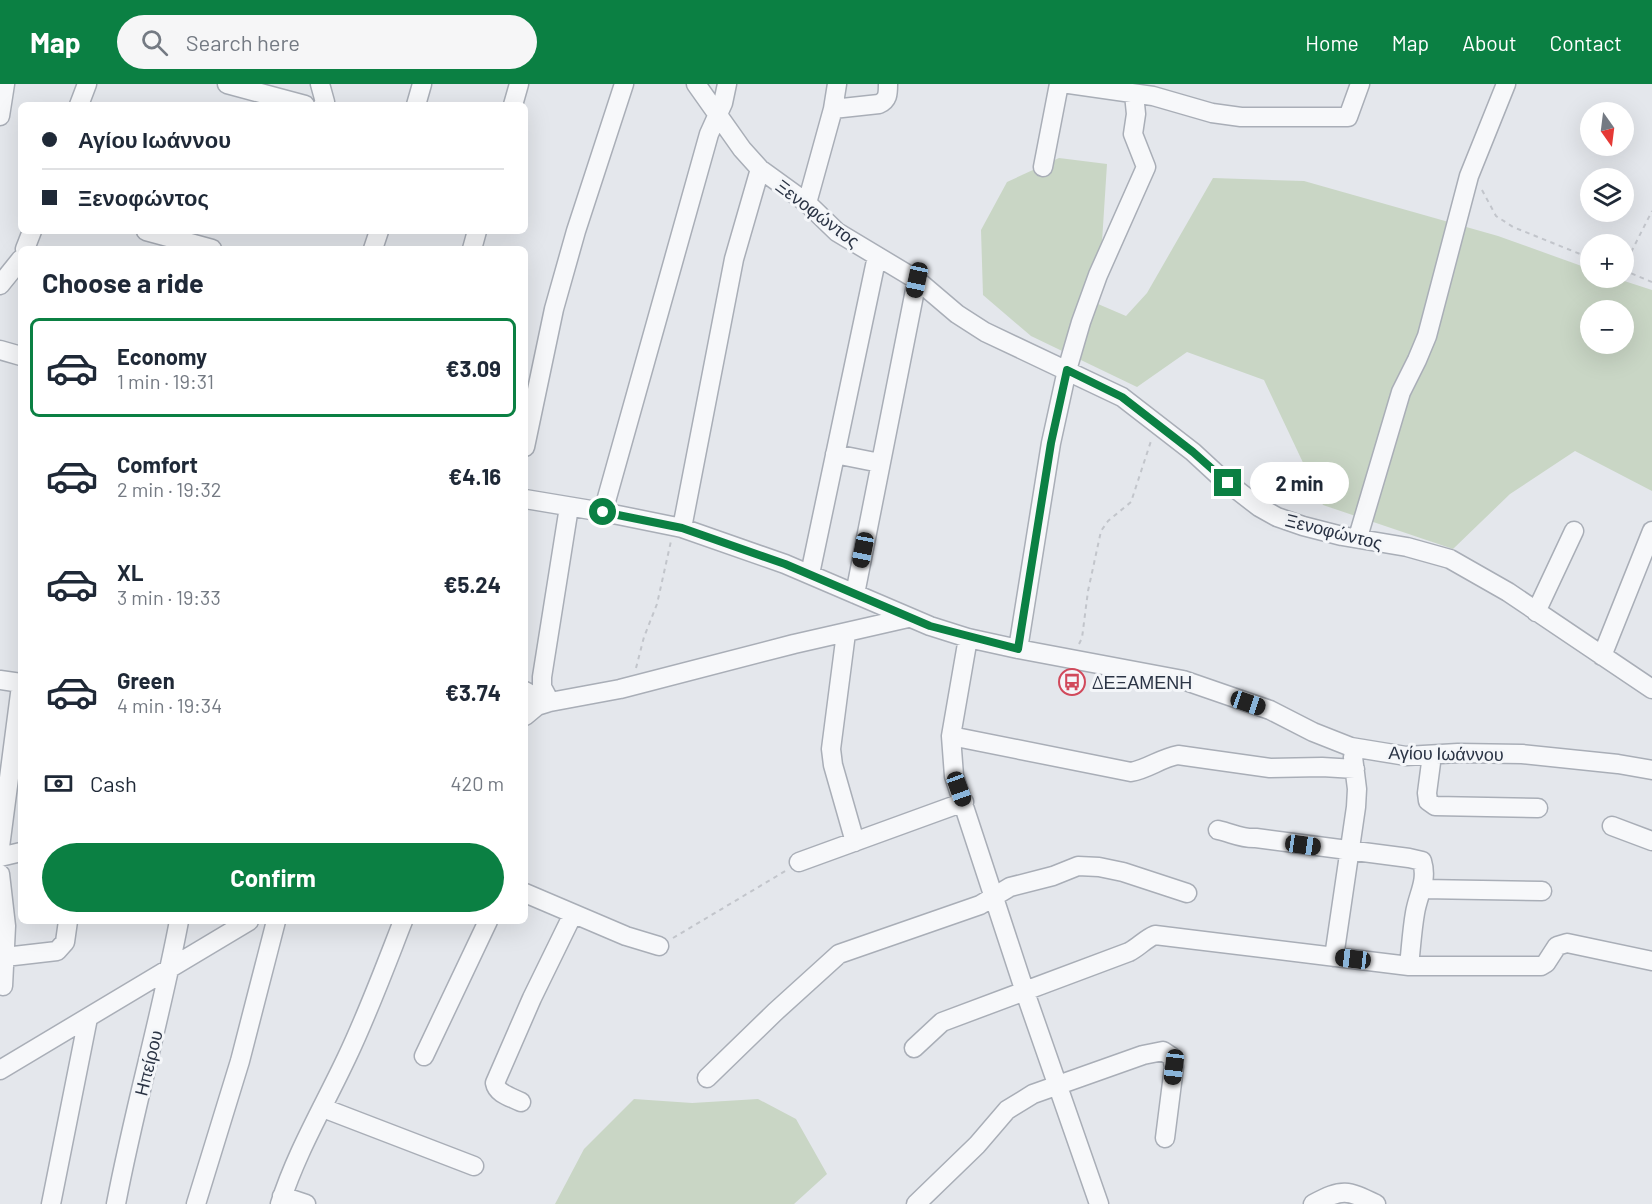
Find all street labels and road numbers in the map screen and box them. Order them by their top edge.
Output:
street label: Ξενοφώντος [772,174,864,252]
street label: Ξενοφώντος [1283,508,1385,554]
street label: Αγίου Ιωάννου [1388,741,1504,765]
street label: Ηπείρου [129,1028,167,1098]

